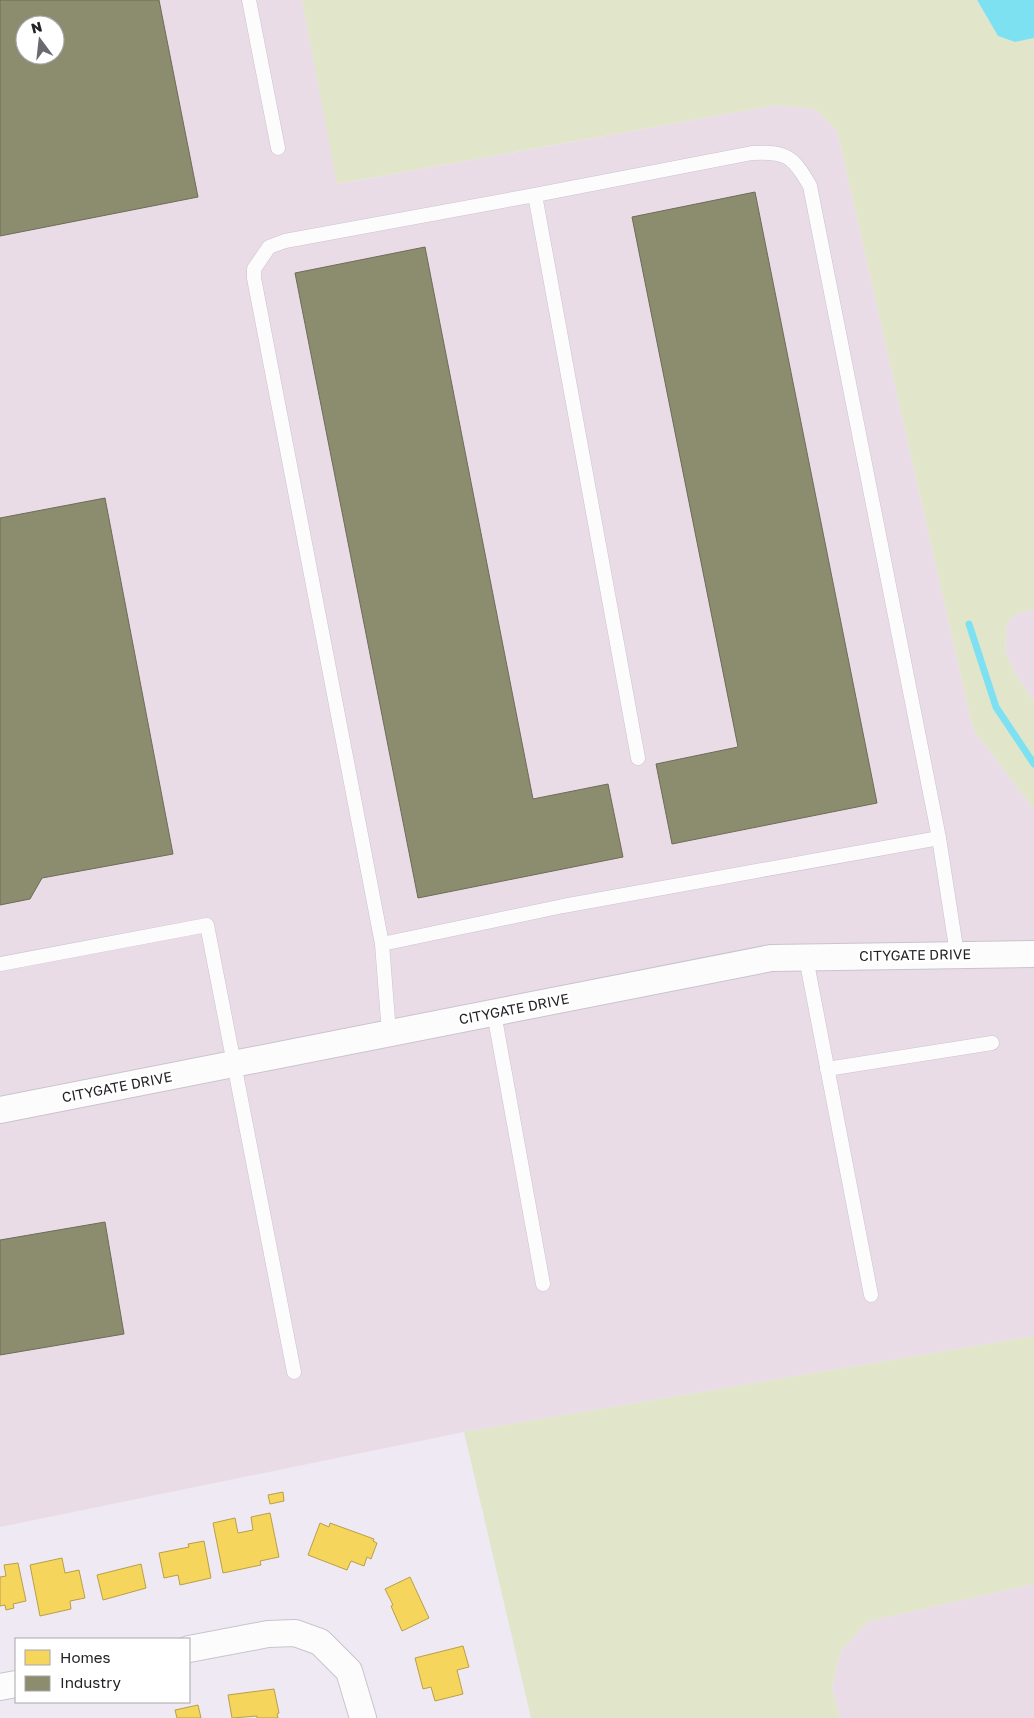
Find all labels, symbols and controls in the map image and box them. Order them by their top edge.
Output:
north arrow [15,15,65,65]
text: N [29,17,44,37]
street label: CITYGATE DRIVE [859,945,971,964]
street label: CITYGATE DRIVE [457,990,570,1028]
street label: CITYGATE DRIVE [60,1068,173,1106]
legend [15,1638,190,1703]
text: Homes [60,1648,110,1666]
text: Industry [60,1673,121,1691]

